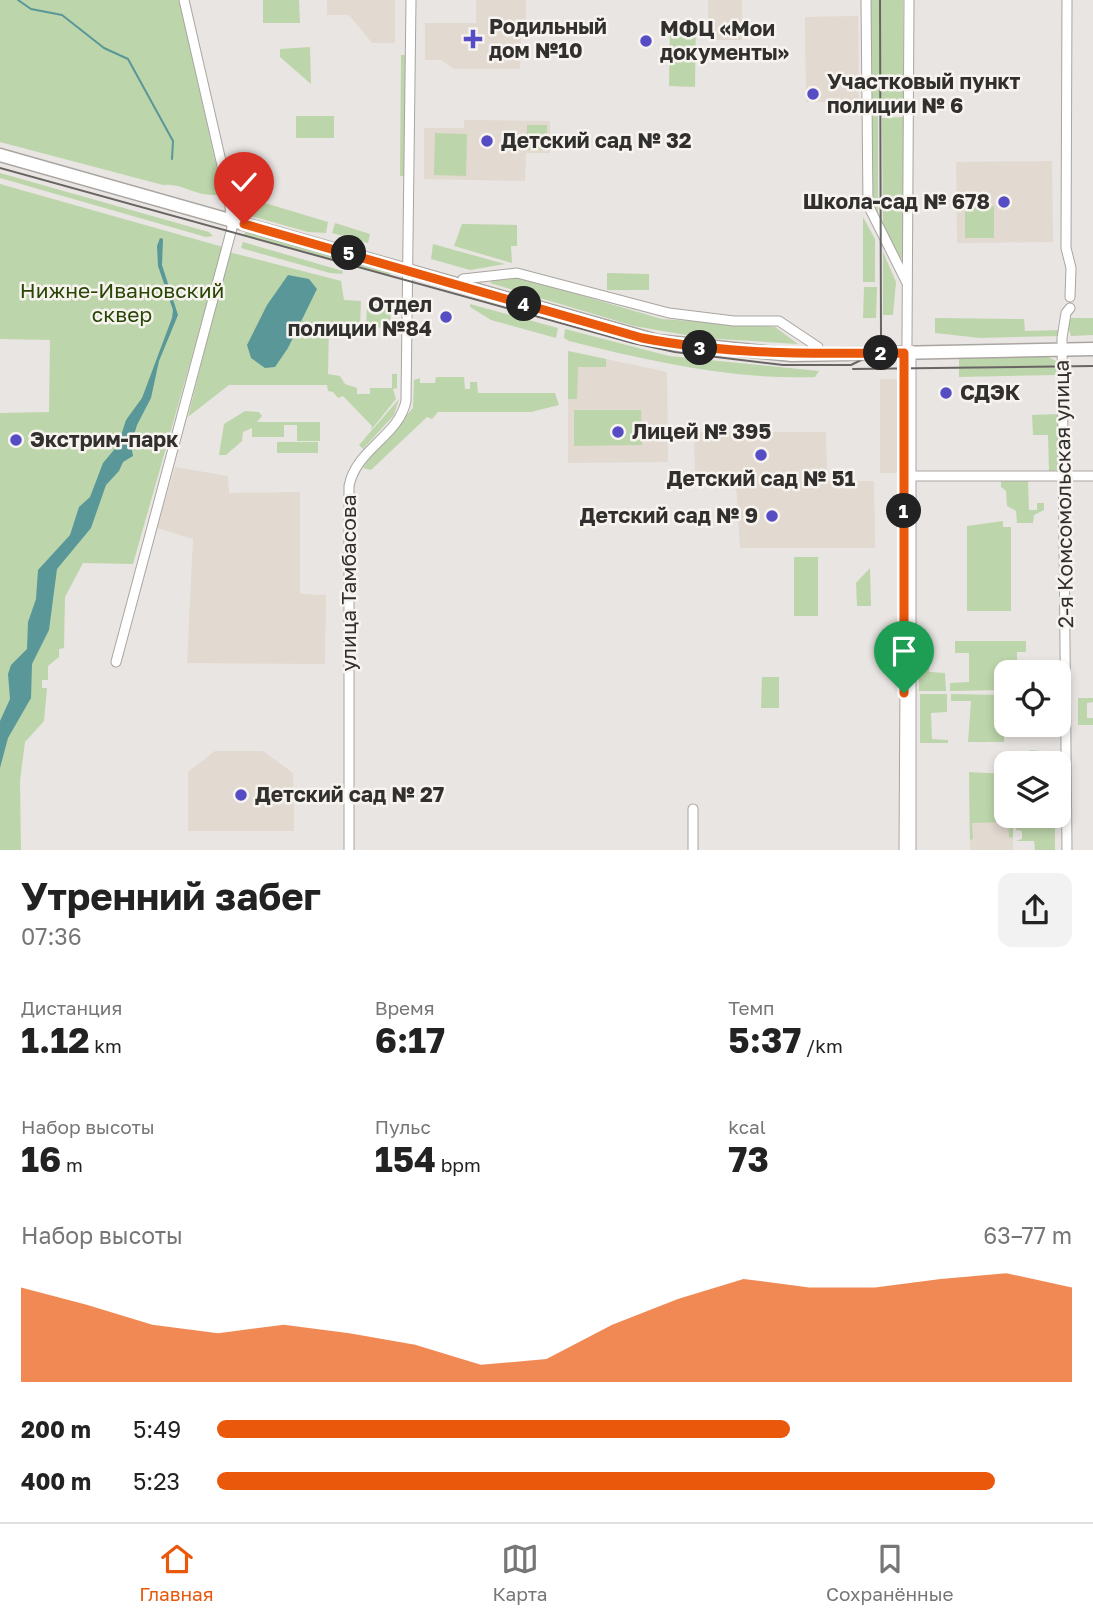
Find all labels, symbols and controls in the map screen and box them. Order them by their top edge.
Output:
place label: Родильный дом №10 [489,13,607,63]
place label: МФЦ «Мои документы» [660,15,789,65]
marker: Родильный дом №10 [463,29,483,49]
marker: МФЦ «Мои документы» [638,33,654,49]
place label: Участковый пункт полиции № 6 [827,68,1021,118]
marker: Участковый пункт полиции № 6 [805,86,821,102]
place label: Детский сад № 32 [501,127,692,153]
marker: Детский сад № 32 [479,133,495,149]
pin [214,152,274,224]
icon: check [225,163,263,201]
place label: Школа-сад № 678 [803,188,990,214]
marker: Школа-сад № 678 [996,194,1012,210]
pin: 5 [332,236,366,270]
text: 5 [343,241,354,264]
park label: Нижне-Ивановский сквер [20,277,224,327]
pin: 4 [506,286,542,322]
place label: Отдел полиции №84 [288,291,432,341]
text: 4 [518,292,529,315]
marker: Отдел полиции №84 [438,309,454,325]
pin: 3 [682,330,718,366]
text: 3 [694,336,705,359]
pin: 2 [864,336,898,370]
text: 2 [875,341,886,364]
street label: 2-я Комсомольская улица [1048,360,1078,628]
place label: СДЭК [960,379,1021,405]
marker: СДЭК [938,385,954,401]
place label: Лицей № 395 [632,418,771,444]
marker: Лицей № 395 [610,424,626,440]
place label: Экстрим-парк [30,426,178,452]
marker: Экстрим-парк [8,432,24,448]
marker: Детский сад № 51 [753,447,769,463]
place label: Детский сад № 51 [667,465,855,491]
street label: улица Тамбасова [335,494,361,672]
pin: 1 [886,494,922,528]
text: 1 [899,499,908,522]
place label: Детский сад № 9 [580,502,758,528]
marker: Детский сад № 9 [764,508,780,524]
pin [874,621,934,693]
icon: arrive [885,632,923,670]
map controls [994,660,1071,828]
button: locate [994,660,1071,737]
button: layers [994,751,1071,828]
place label: Детский сад № 27 [255,781,444,807]
marker: Детский сад № 27 [233,787,249,803]
text: Утренний забег [21,873,321,918]
button: share [998,873,1072,947]
text: 07:36 [21,922,82,950]
text: Дистанция [21,996,122,1019]
text: Время [375,996,435,1019]
text: Темп [728,996,775,1019]
text: 1.12 [21,1019,90,1061]
text: 6:17 [375,1019,445,1061]
text: 5:37 [728,1019,801,1061]
text: km [90,1034,122,1057]
text: /km [801,1034,843,1057]
text: Набор высоты [21,1115,155,1138]
text: Пульс [375,1115,431,1138]
text: kcal [728,1115,766,1138]
text: 16 [21,1138,61,1180]
text: 154 [375,1138,436,1180]
text: 73 [728,1138,769,1180]
text: m [61,1153,83,1176]
text: bpm [436,1153,481,1176]
text: Набор высоты [21,1221,183,1249]
text: 63–77 m [983,1221,1072,1249]
text: 200 m [21,1415,91,1443]
text: 5:49 [133,1415,181,1443]
text: 400 m [21,1467,91,1495]
text: 5:23 [133,1467,180,1495]
tab: Главная [139,1540,214,1605]
tab: Карта [492,1540,547,1605]
tab: Сохранённые [826,1540,954,1605]

